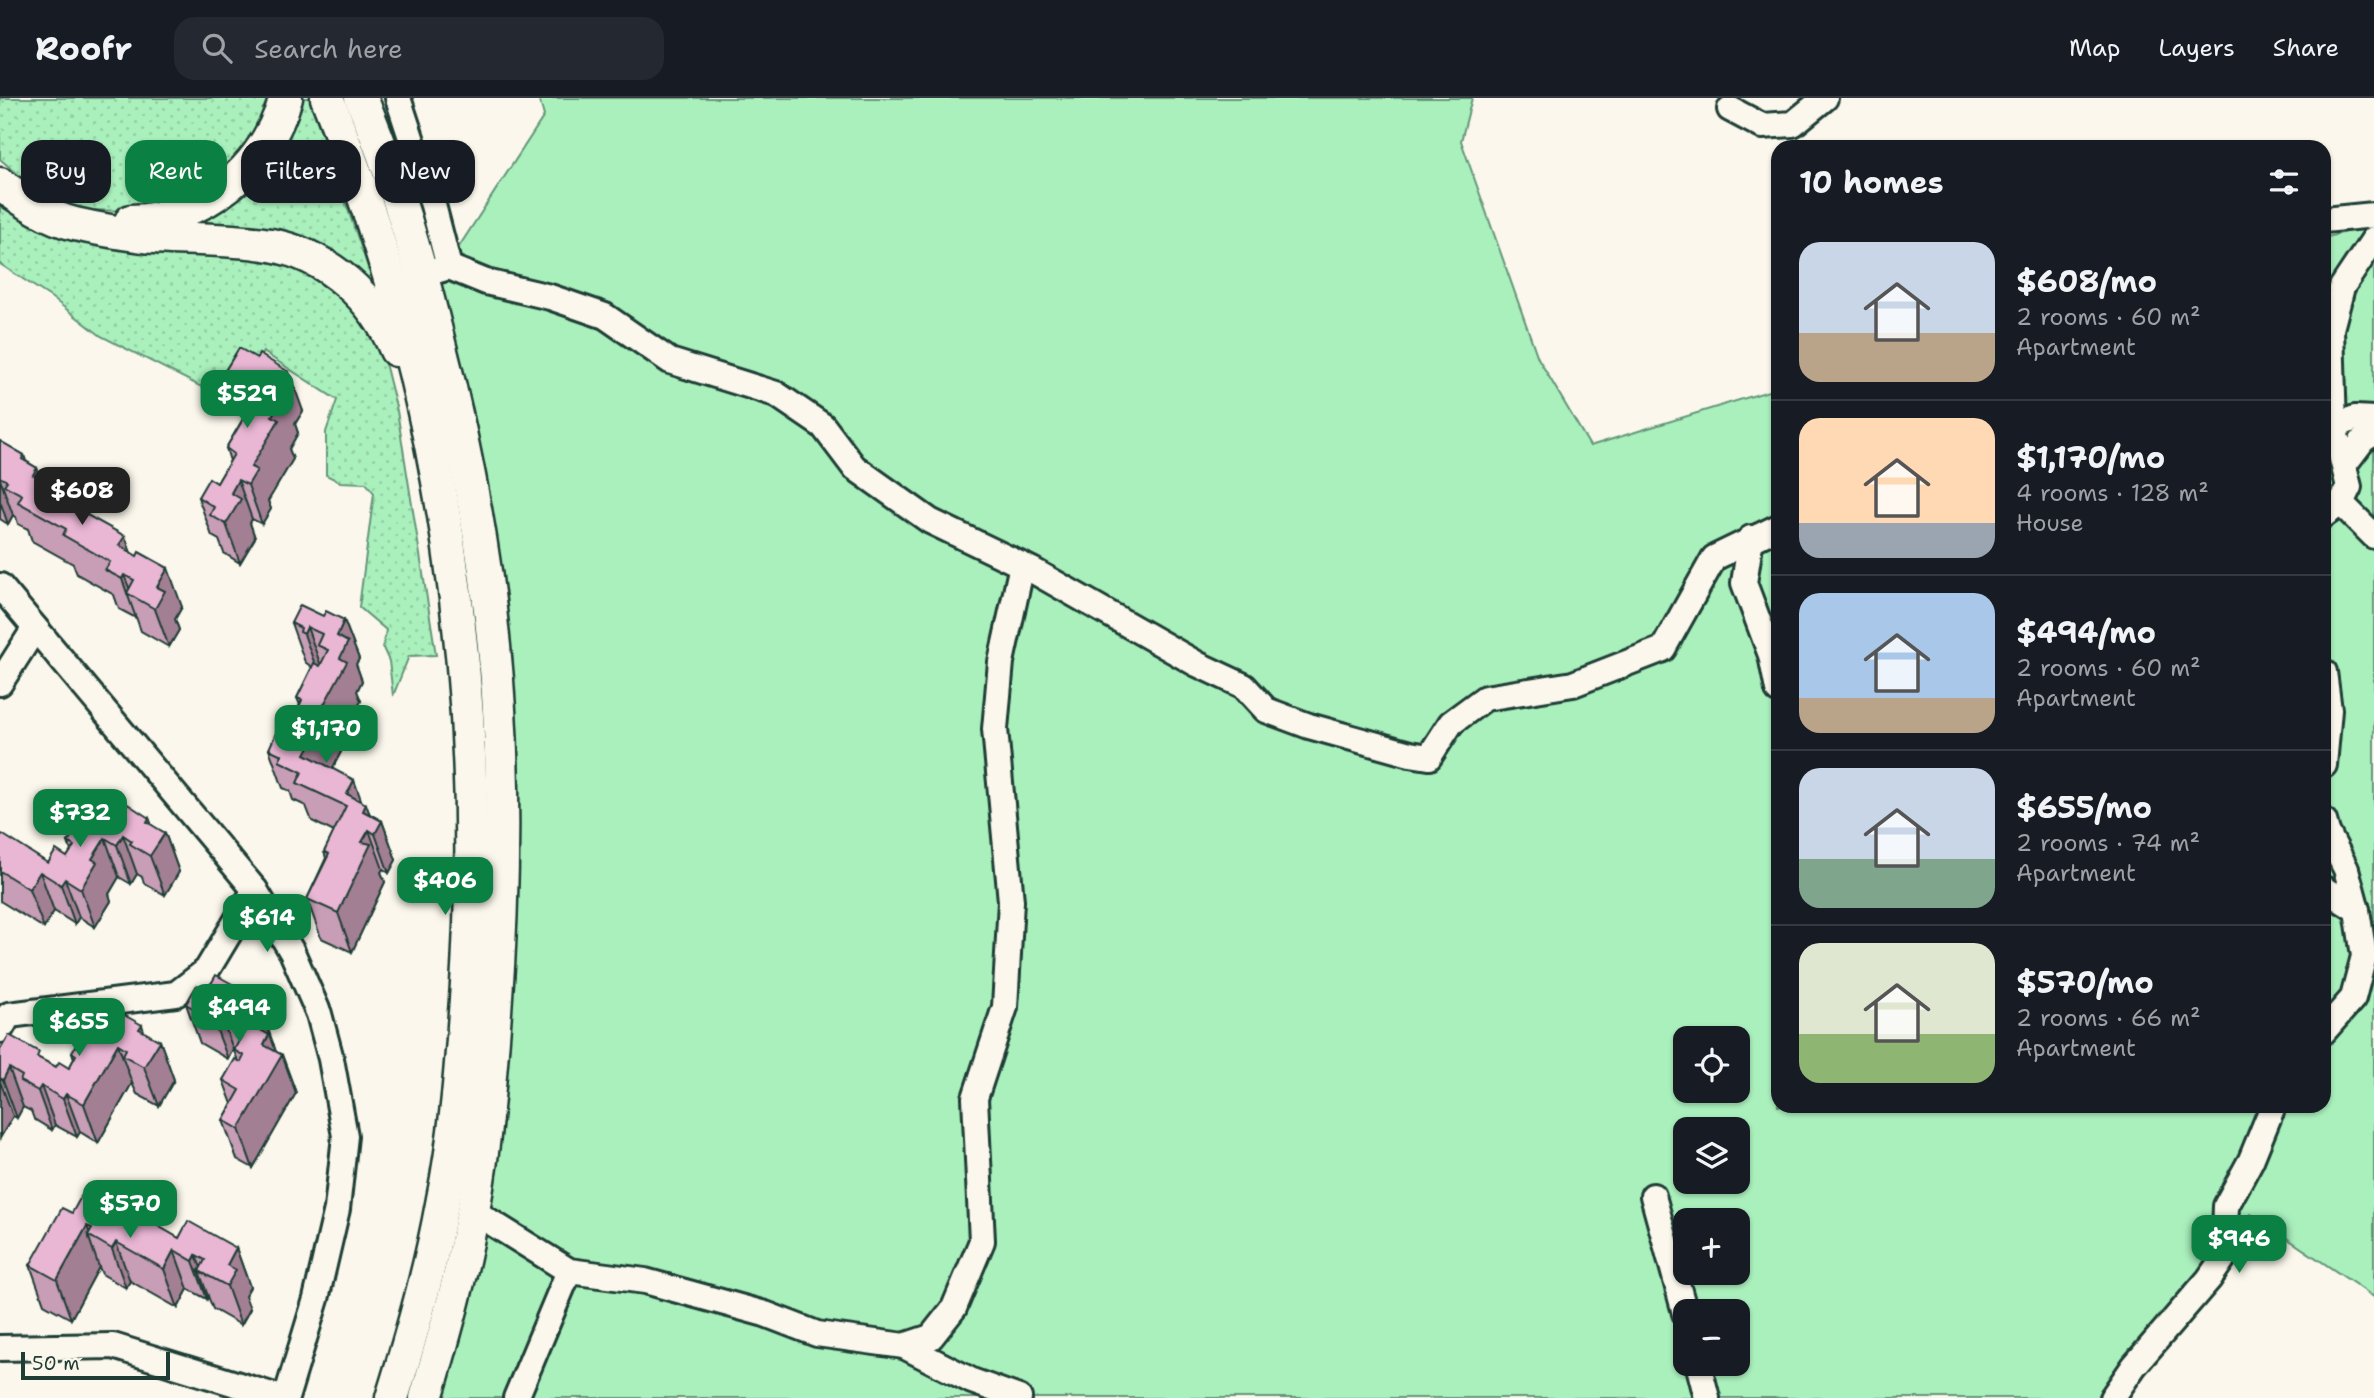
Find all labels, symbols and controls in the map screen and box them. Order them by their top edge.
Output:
search box [174,17,664,80]
text: Roofr [35,26,132,71]
icon: search [198,29,236,67]
text: Search here [254,31,403,66]
text: Map [2069,32,2120,64]
text: Layers [2158,32,2235,64]
text: Share [2273,32,2339,64]
chip: Buy [21,140,111,203]
chip: Rent [125,140,227,203]
chip: Filters [241,140,361,203]
chip: New [375,140,475,203]
text: 10 homes [1799,162,1944,203]
icon: filters [2265,163,2303,201]
text: $608/mo [2016,261,2157,302]
icon: home [1855,270,1939,354]
text: 2 rooms · 60 m² [2016,302,2201,332]
text: Apartment [2016,332,2136,362]
pin: $529 [206,370,288,430]
text: $529 [217,378,277,408]
text: $1,170/mo [2016,437,2165,478]
icon: home [1855,446,1939,530]
pin: $608 [41,468,123,527]
text: $608 [50,475,114,505]
text: 4 rooms · 128 m² [2016,478,2209,508]
text: House [2016,508,2084,538]
text: $494/mo [2016,612,2156,653]
icon: home [1855,621,1939,705]
text: 2 rooms · 60 m² [2016,653,2201,683]
text: Apartment [2016,683,2136,713]
pin: $1,170 [269,706,383,765]
text: $1,170 [291,713,361,743]
text: $655/mo [2016,787,2152,828]
pin: $732 [39,790,121,849]
icon: home [1855,796,1939,880]
text: $732 [49,797,111,827]
text: 2 rooms · 74 m² [2016,828,2200,858]
pin: $406 [404,858,486,917]
text: Apartment [2016,858,2136,888]
text: $406 [413,865,477,895]
pin: $614 [226,894,308,954]
text: $614 [239,902,295,932]
text: $570/mo [2016,962,2154,1003]
icon: home [1855,971,1939,1055]
pin: $494 [198,984,280,1044]
text: $494 [207,992,271,1022]
pin: $655 [38,998,120,1058]
text: 2 rooms · 66 m² [2016,1003,2201,1033]
text: $655 [49,1006,109,1036]
map controls [1673,1026,1750,1376]
button: locate [1673,1026,1750,1103]
text: Apartment [2016,1033,2136,1063]
button: layers [1673,1117,1750,1194]
pin: $570 [89,1180,171,1240]
text: $570 [99,1188,161,1218]
button: + [1673,1208,1750,1285]
pin: $946 [2198,1216,2280,1275]
text: $946 [2208,1223,2270,1253]
button: − [1673,1299,1750,1376]
scale bar [21,1349,170,1381]
text: 50 m [32,1351,80,1376]

